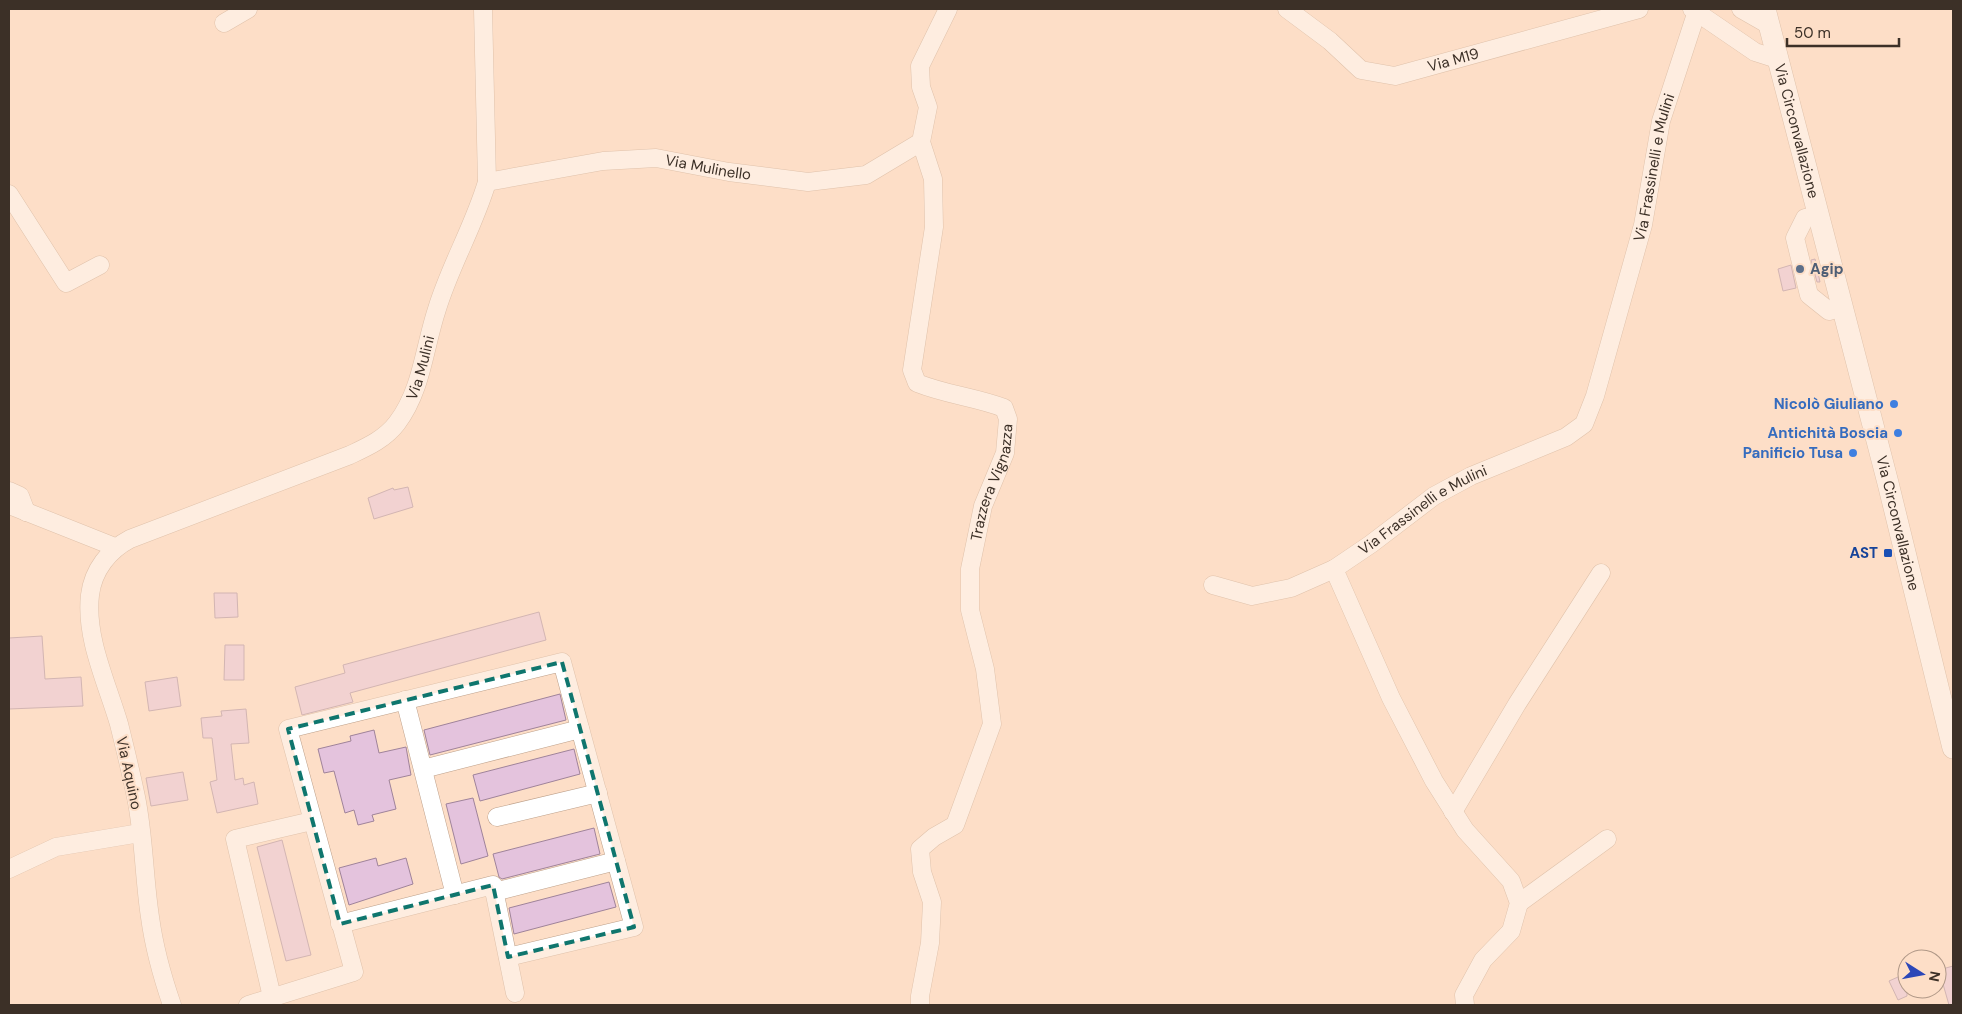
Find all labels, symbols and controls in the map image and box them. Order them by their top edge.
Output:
scale bar [1787,15,1900,47]
text: 50 m [1794,23,1831,43]
street label: Via M19 [1425,43,1481,77]
street label: Via Circonvallazione [1770,61,1824,201]
street label: Via Frassinelli e Mulini [1629,91,1679,244]
street label: Via Mulinello [664,150,752,185]
place label: Agip [1810,259,1844,279]
marker: Agip [1794,263,1806,275]
street label: Via Mulini [402,333,439,403]
place label: Nicolò Giuliano [1774,394,1884,414]
marker: Nicolò Giuliano [1888,398,1900,410]
street label: Trazzera Vignazza [966,423,1018,543]
place label: Antichità Boscia [1768,423,1888,443]
marker: Antichità Boscia [1892,427,1904,439]
place label: Panificio Tusa [1743,443,1843,463]
marker: Panificio Tusa [1847,447,1859,459]
street label: Via Circonvallazione [1871,453,1924,593]
street label: Via Frassinelli e Mulini [1355,460,1490,560]
place label: AST [1849,543,1878,563]
marker: AST [1882,547,1894,559]
street label: Via Aquino [111,735,147,812]
north arrow [1897,949,1947,999]
text: N [1925,970,1945,983]

